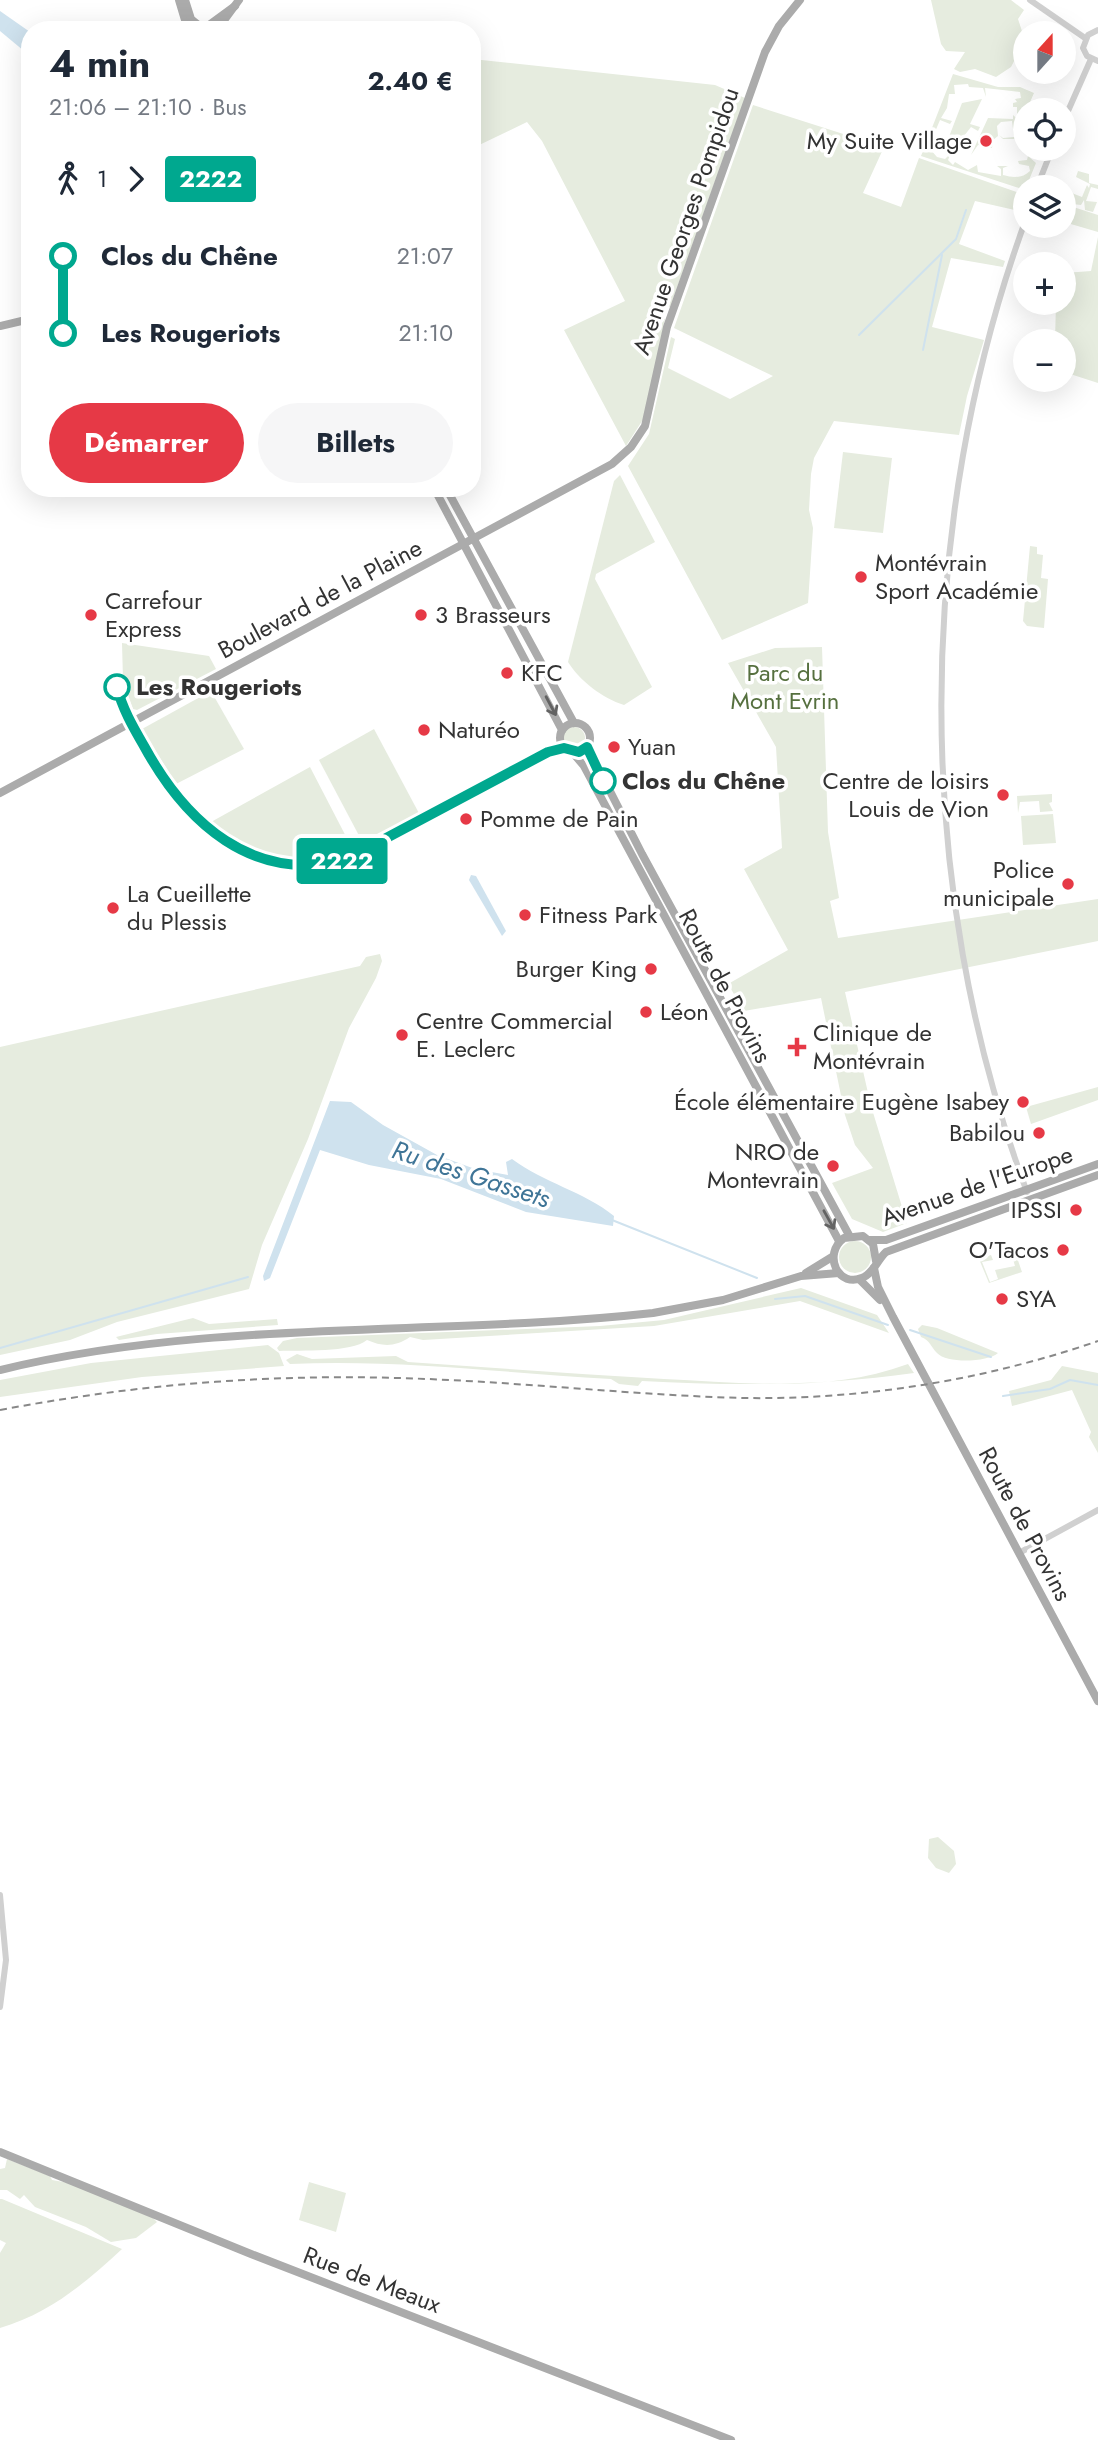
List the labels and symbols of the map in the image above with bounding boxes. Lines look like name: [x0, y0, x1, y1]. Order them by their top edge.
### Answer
north arrow: [1013, 21, 1076, 84]
street label: Avenue Georges Pompidou: [623, 83, 748, 359]
place label: My Suite Village: [807, 123, 972, 158]
marker: My Suite Village: [978, 133, 994, 149]
street label: Boulevard de la Plaine: [211, 530, 428, 667]
place label: Montévrain Sport Académie: [875, 545, 1038, 608]
marker: Montévrain Sport Académie: [853, 569, 869, 585]
place label: Carrefour Express: [105, 583, 203, 646]
place label: 3 Brasseurs: [435, 597, 551, 632]
marker: Carrefour Express: [83, 607, 99, 623]
marker: 3 Brasseurs: [413, 607, 429, 623]
place label: KFC: [521, 655, 563, 690]
park label: Parc du Mont Evrin: [731, 655, 839, 718]
marker: KFC: [499, 665, 515, 681]
place label: Les Rougeriots: [136, 669, 302, 704]
marker: Les Rougeriots: [104, 674, 130, 700]
one-way arrow: [545, 695, 558, 716]
place label: Naturéo: [438, 712, 520, 747]
marker: Naturéo: [416, 722, 432, 738]
place label: Yuan: [628, 729, 676, 764]
marker: Yuan: [606, 739, 622, 755]
place label: Clos du Chêne: [622, 763, 785, 798]
place label: Centre de loisirs Louis de Vion: [822, 763, 989, 826]
marker: Clos du Chêne: [590, 768, 616, 794]
marker: Centre de loisirs Louis de Vion: [995, 787, 1011, 803]
place label: Pomme de Pain: [480, 801, 639, 836]
marker: Pomme de Pain: [458, 811, 474, 827]
line badge: 2222: [293, 838, 391, 884]
place label: Police municipale: [943, 852, 1054, 915]
place label: La Cueillette du Plessis: [127, 876, 251, 939]
marker: Police municipale: [1060, 876, 1076, 892]
place label: Fitness Park: [539, 897, 658, 932]
marker: La Cueillette du Plessis: [105, 900, 121, 916]
street label: Route de Provins: [670, 902, 781, 1069]
marker: Fitness Park: [517, 907, 533, 923]
place label: Burger King: [516, 951, 637, 986]
marker: Burger King: [643, 961, 659, 977]
place label: Léon: [660, 994, 709, 1029]
place label: Centre Commercial E. Leclerc: [416, 1003, 613, 1066]
marker: Léon: [638, 1004, 654, 1020]
place label: Clinique de Montévrain: [813, 1015, 932, 1078]
marker: Centre Commercial E. Leclerc: [394, 1027, 410, 1043]
marker: Clinique de Montévrain: [787, 1037, 807, 1057]
place label: École élémentaire Eugène Isabey: [674, 1084, 1009, 1119]
marker: École élémentaire Eugène Isabey: [1015, 1094, 1031, 1110]
place label: Babilou: [949, 1115, 1025, 1150]
marker: Babilou: [1031, 1125, 1047, 1141]
water label: Ru des Gassets: [387, 1131, 556, 1218]
place label: NRO de Montevrain: [707, 1134, 819, 1197]
street label: Avenue de l'Europe: [876, 1136, 1077, 1235]
marker: NRO de Montevrain: [825, 1158, 841, 1174]
place label: IPSSI: [1011, 1192, 1062, 1227]
marker: IPSSI: [1068, 1202, 1084, 1218]
one-way arrow: [823, 1209, 836, 1230]
place label: O'Tacos: [969, 1232, 1049, 1267]
marker: O'Tacos: [1055, 1242, 1071, 1258]
place label: SYA: [1016, 1281, 1056, 1316]
marker: SYA: [994, 1291, 1010, 1307]
street label: Route de Provins: [970, 1440, 1081, 1607]
street label: Rue de Meaux: [298, 2237, 447, 2322]

